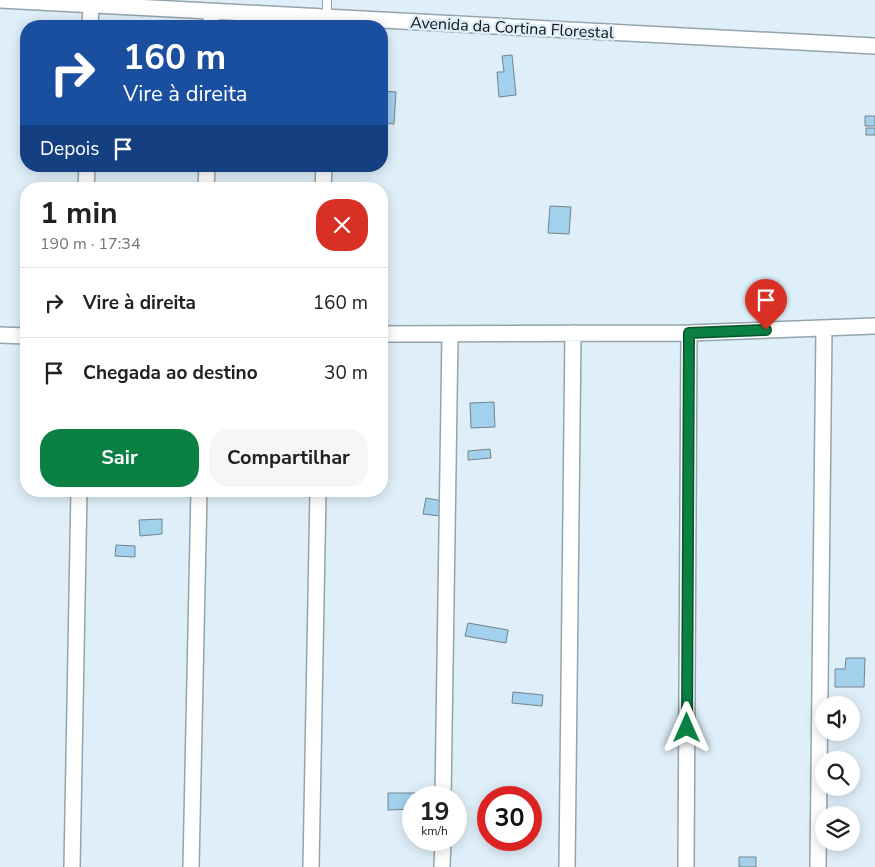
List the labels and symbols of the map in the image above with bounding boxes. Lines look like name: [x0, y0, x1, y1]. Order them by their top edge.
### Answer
street label: Avenida da Cortina Florestal: [410, 12, 614, 44]
pin: [745, 279, 787, 330]
position arrow: [660, 701, 712, 753]
speed limit sign: 30: [477, 786, 542, 851]

